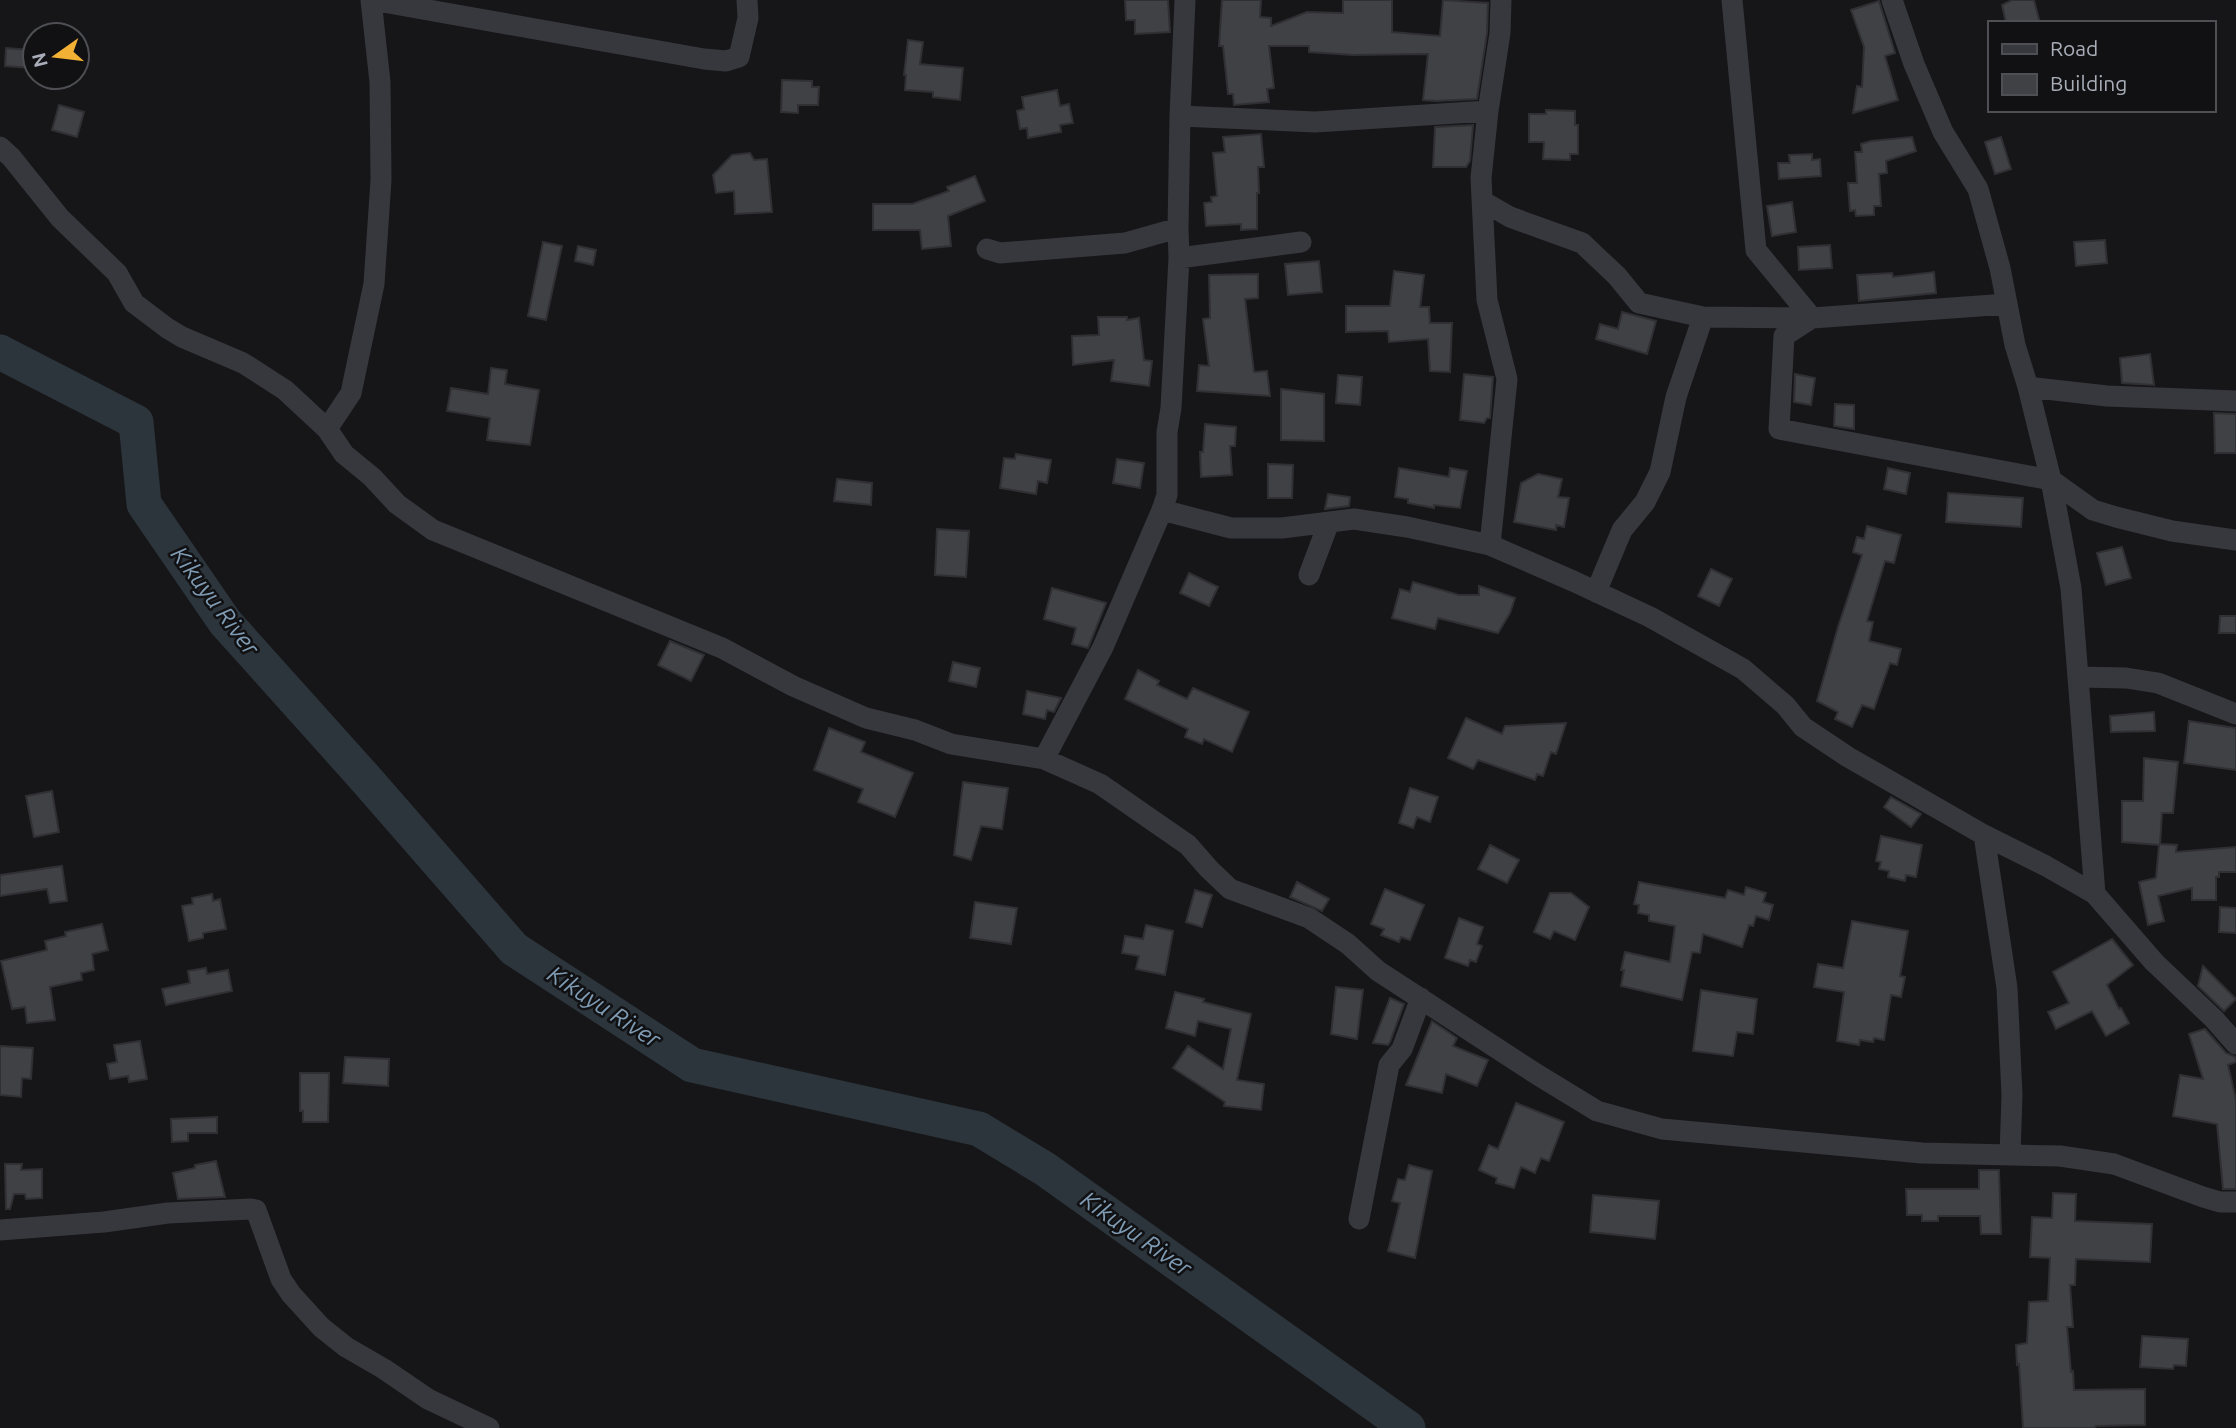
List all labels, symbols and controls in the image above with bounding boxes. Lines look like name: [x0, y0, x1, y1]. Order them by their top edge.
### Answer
north arrow: [21, 21, 91, 91]
legend: [1988, 21, 2215, 112]
text: Road: [2050, 36, 2098, 60]
text: N: [27, 51, 52, 70]
text: Building: [2050, 71, 2127, 95]
water label: Kikuyu River: [166, 541, 265, 661]
water label: Kikuyu River: [543, 960, 666, 1053]
water label: Kikuyu River: [1076, 1186, 1197, 1282]

